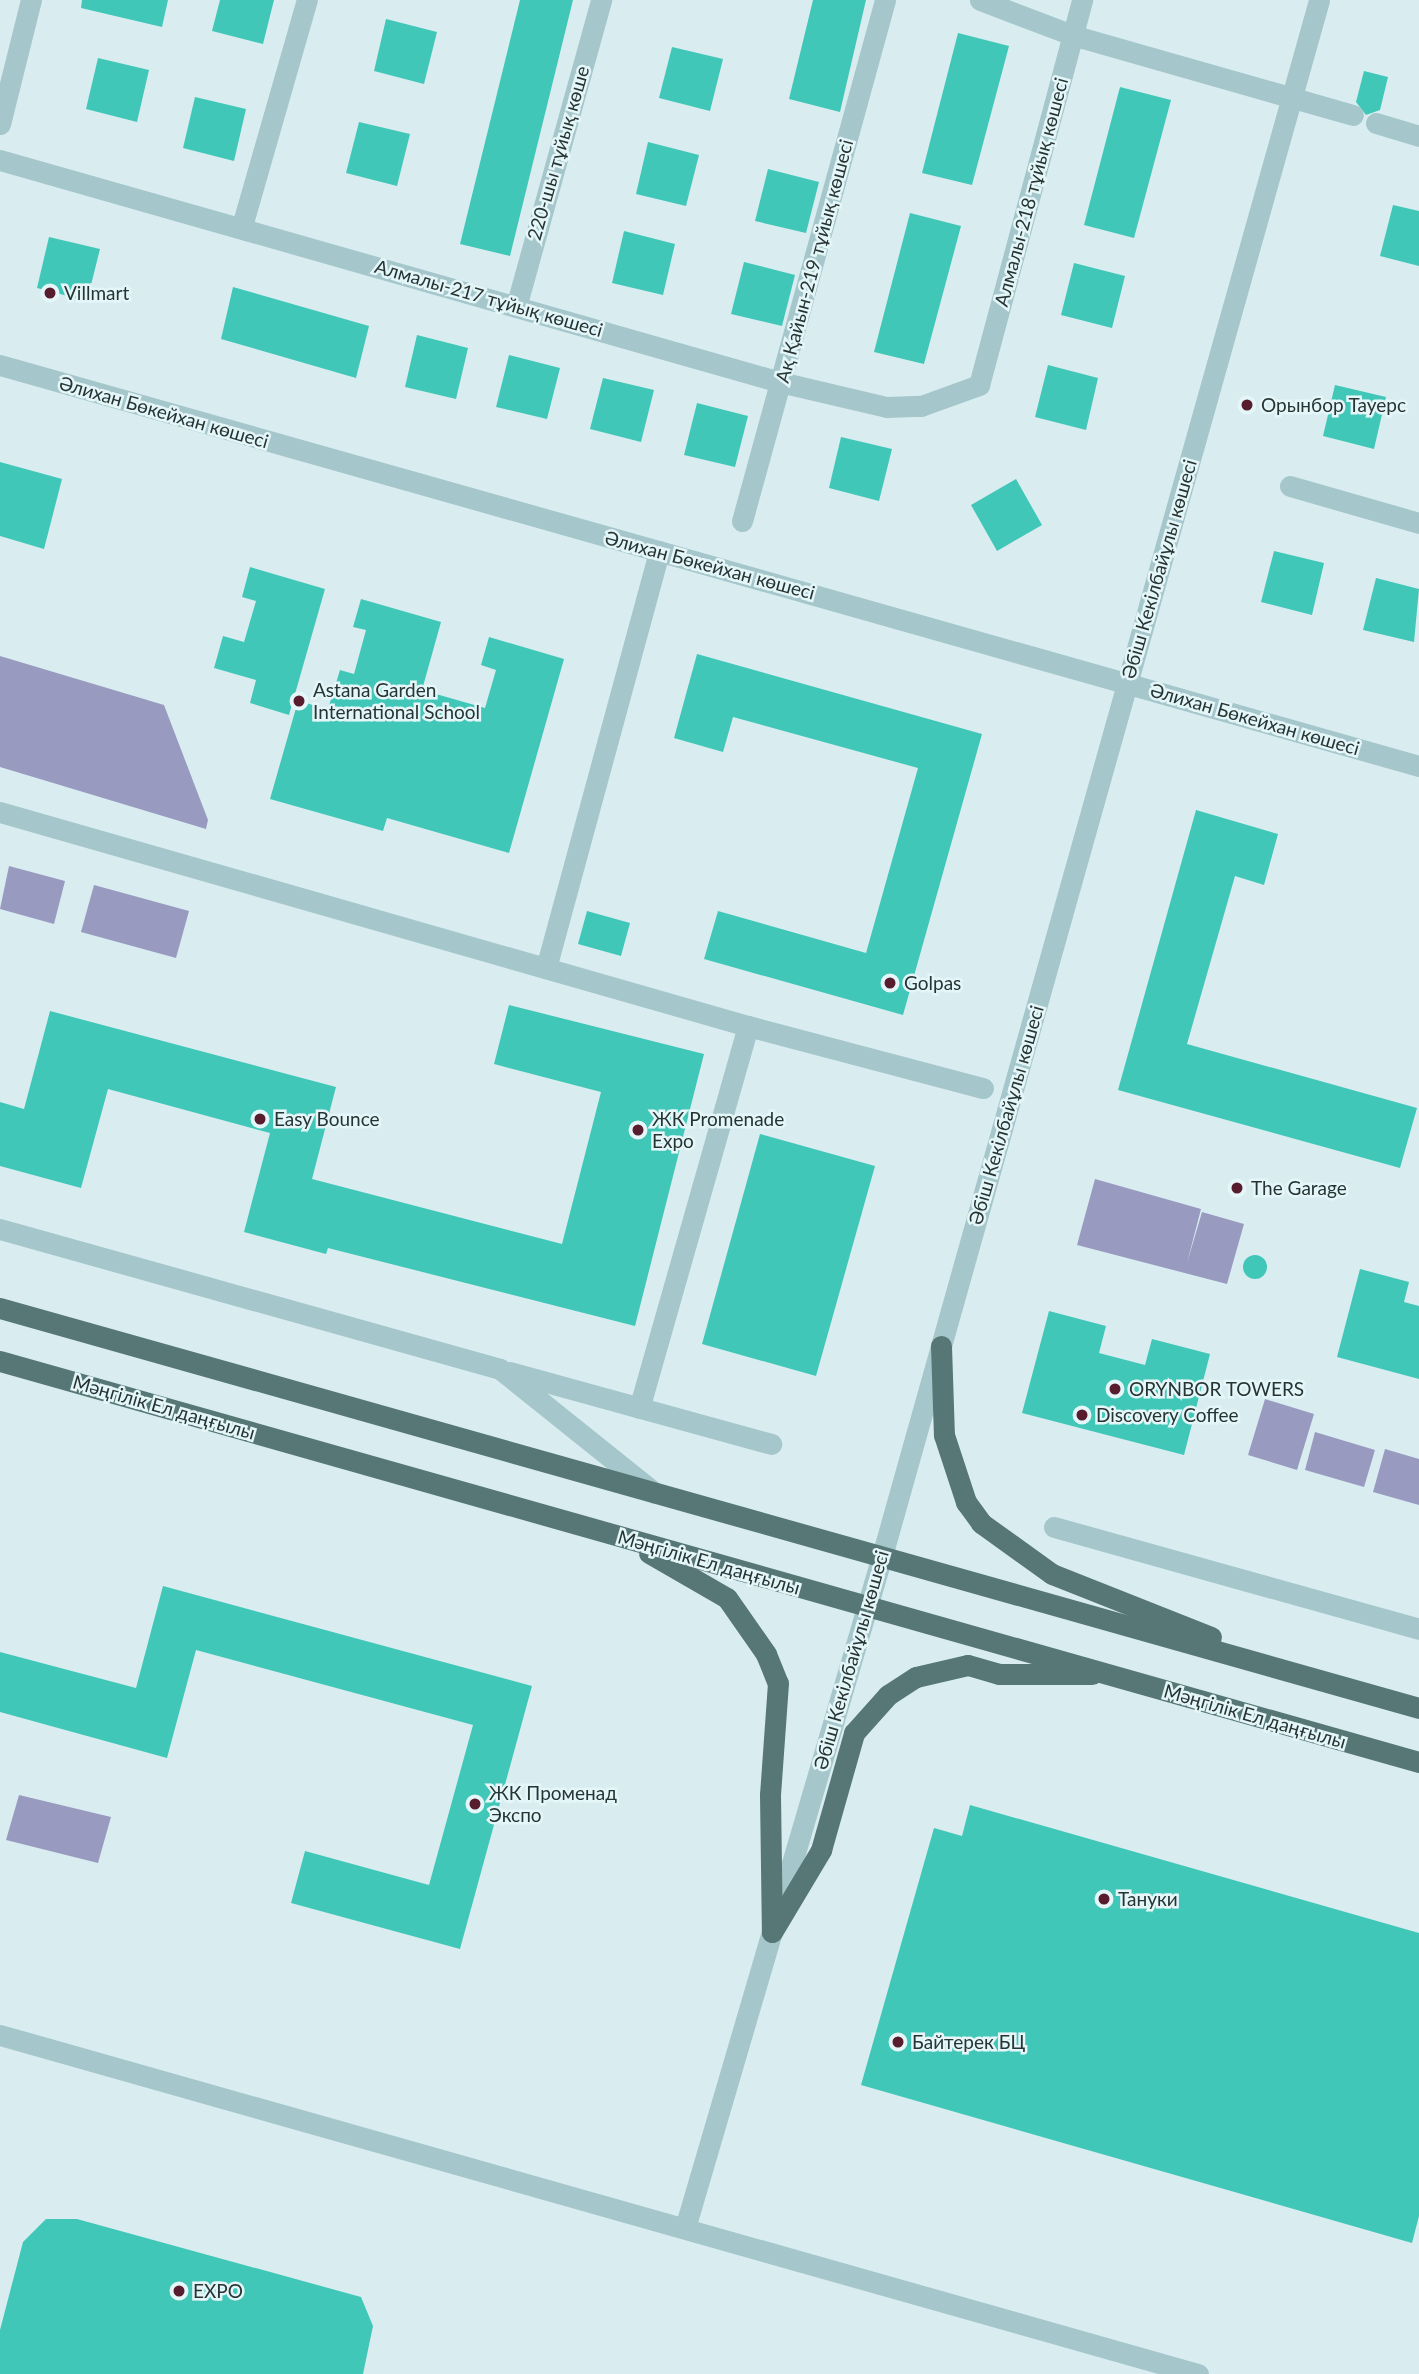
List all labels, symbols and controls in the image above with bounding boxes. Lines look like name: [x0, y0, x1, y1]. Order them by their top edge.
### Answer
street label: 220-шы тұйық көше: [522, 63, 594, 243]
street label: Алмалы-218 тұйық көшесі: [989, 75, 1073, 309]
street label: Ақ Қайын-219 тұйық көшесі: [771, 137, 857, 385]
street label: Алмалы-217 тұйық көшесі: [372, 255, 606, 341]
place label: Villmart: [64, 282, 129, 304]
marker: Villmart: [42, 285, 58, 301]
street label: Әлихан Бөкейхан көшесі: [57, 371, 271, 453]
place label: Орынбор Тауерс: [1261, 394, 1406, 416]
marker: Орынбор Тауерс: [1239, 397, 1255, 413]
street label: Әбіш Кекілбайұлы көшесі: [1117, 457, 1201, 681]
street label: Әлихан Бөкейхан көшесі: [603, 526, 817, 604]
street label: Әлихан Бөкейхан көшесі: [1148, 678, 1362, 760]
place label: Astana Garden International School: [313, 679, 480, 723]
marker: Astana Garden International School: [291, 693, 307, 709]
place label: Golpas: [904, 972, 961, 994]
marker: Golpas: [882, 975, 898, 991]
street label: Әбіш Кекілбайұлы көшесі: [964, 1003, 1048, 1227]
place label: Easy Bounce: [274, 1108, 380, 1130]
place label: ЖК Promenade Expo: [652, 1108, 784, 1152]
marker: Easy Bounce: [252, 1111, 268, 1127]
marker: ЖК Promenade Expo: [630, 1122, 646, 1138]
place label: The Garage: [1251, 1177, 1347, 1199]
marker: The Garage: [1229, 1180, 1245, 1196]
street label: Мәңгілік Ел даңғылы: [70, 1370, 258, 1444]
place label: ORYNBOR TOWERS: [1129, 1378, 1305, 1400]
marker: ORYNBOR TOWERS: [1107, 1381, 1123, 1397]
place label: Discovery Coffee: [1096, 1404, 1239, 1426]
marker: Discovery Coffee: [1074, 1407, 1090, 1423]
street label: Мәңгілік Ел даңғылы: [615, 1525, 803, 1599]
street label: Әбіш Кекілбайұлы көшесі: [809, 1548, 893, 1772]
street label: Мәңгілік Ел даңғылы: [1161, 1679, 1349, 1753]
place label: ЖК Променад Экспо: [489, 1782, 617, 1826]
marker: ЖК Променад Экспо: [467, 1796, 483, 1812]
place label: Тануки: [1118, 1888, 1178, 1910]
marker: Тануки: [1096, 1891, 1112, 1907]
place label: Байтерек БЦ: [912, 2031, 1025, 2053]
marker: Байтерек БЦ: [890, 2034, 906, 2050]
place label: EXPO: [193, 2280, 243, 2302]
marker: EXPO: [171, 2283, 187, 2299]

